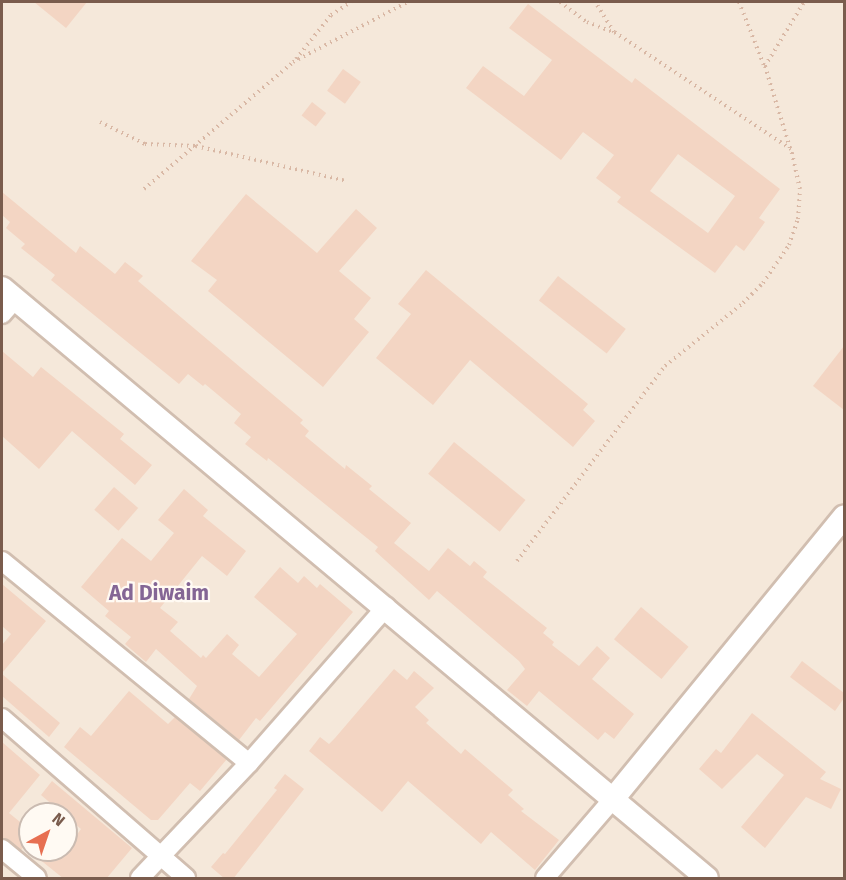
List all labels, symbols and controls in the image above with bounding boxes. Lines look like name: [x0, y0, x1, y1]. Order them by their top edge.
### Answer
district label: Ad Diwaim: [109, 580, 209, 606]
north arrow: [18, 802, 78, 862]
text: N: [48, 809, 69, 830]

